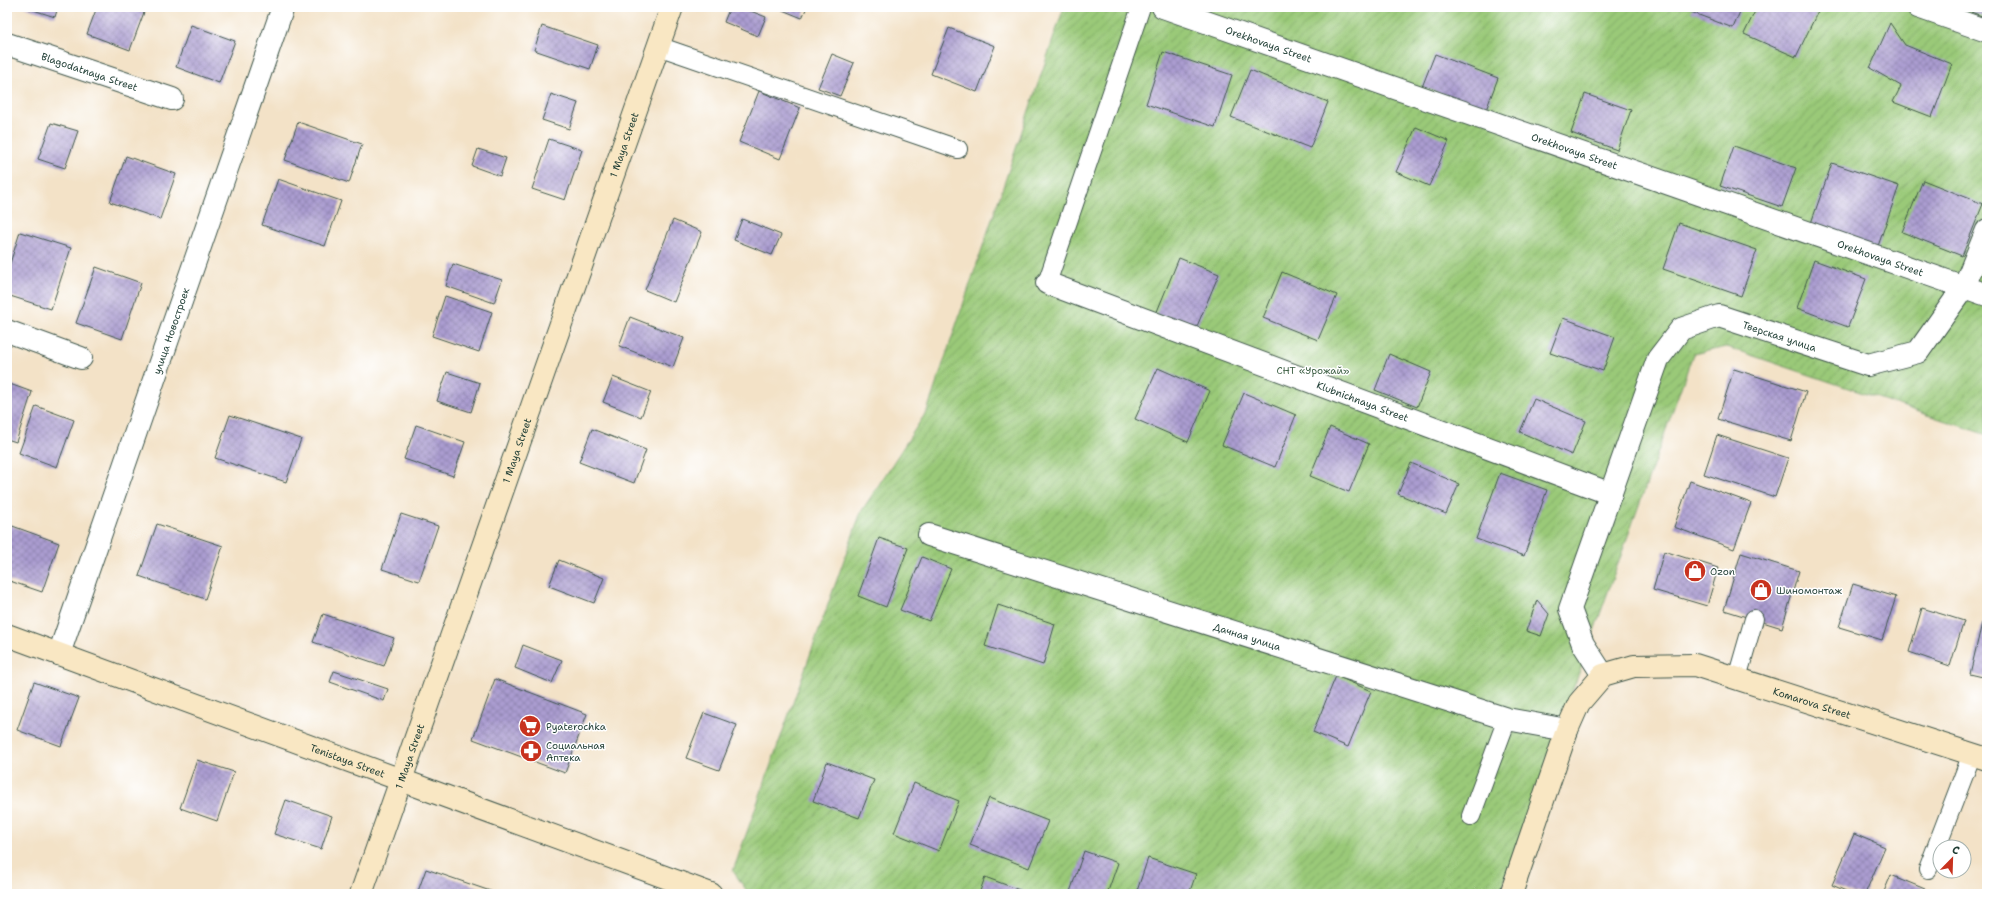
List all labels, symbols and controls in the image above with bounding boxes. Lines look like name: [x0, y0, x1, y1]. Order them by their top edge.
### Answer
street label: Orekhovaya Street: [1224, 23, 1313, 65]
street label: Blagodatnaya Street: [39, 50, 139, 94]
street label: 1 Maya Street: [607, 111, 642, 179]
street label: Orekhovaya Street: [1530, 130, 1619, 172]
street label: Orekhovaya Street: [1835, 237, 1925, 279]
street label: улица Новостроек: [150, 285, 193, 376]
street label: Тверская улица: [1741, 318, 1819, 355]
park label: СНТ «Урожай»: [1277, 364, 1349, 377]
street label: Klubnichnaya Street: [1315, 378, 1410, 425]
street label: 1 Maya Street: [500, 416, 534, 485]
shop icon: Ozon: [1682, 558, 1708, 584]
place label: Ozon: [1710, 565, 1735, 578]
shop icon: Шиномонтаж: [1748, 577, 1774, 603]
place label: Шиномонтаж: [1776, 584, 1843, 597]
street label: Дачная улица: [1212, 620, 1283, 654]
street label: Komarova Street: [1771, 685, 1853, 722]
supermarket icon: Pyaterochka: [517, 713, 543, 739]
place label: Pyaterochka: [546, 720, 607, 733]
street label: 1 Maya Street: [392, 722, 427, 791]
pharmacy icon: Социальная Аптека: [518, 738, 544, 764]
place label: Социальная Аптека: [546, 739, 605, 764]
street label: Tenistaya Street: [308, 741, 387, 781]
north arrow: [1932, 839, 1972, 879]
text: С: [1950, 842, 1962, 859]

